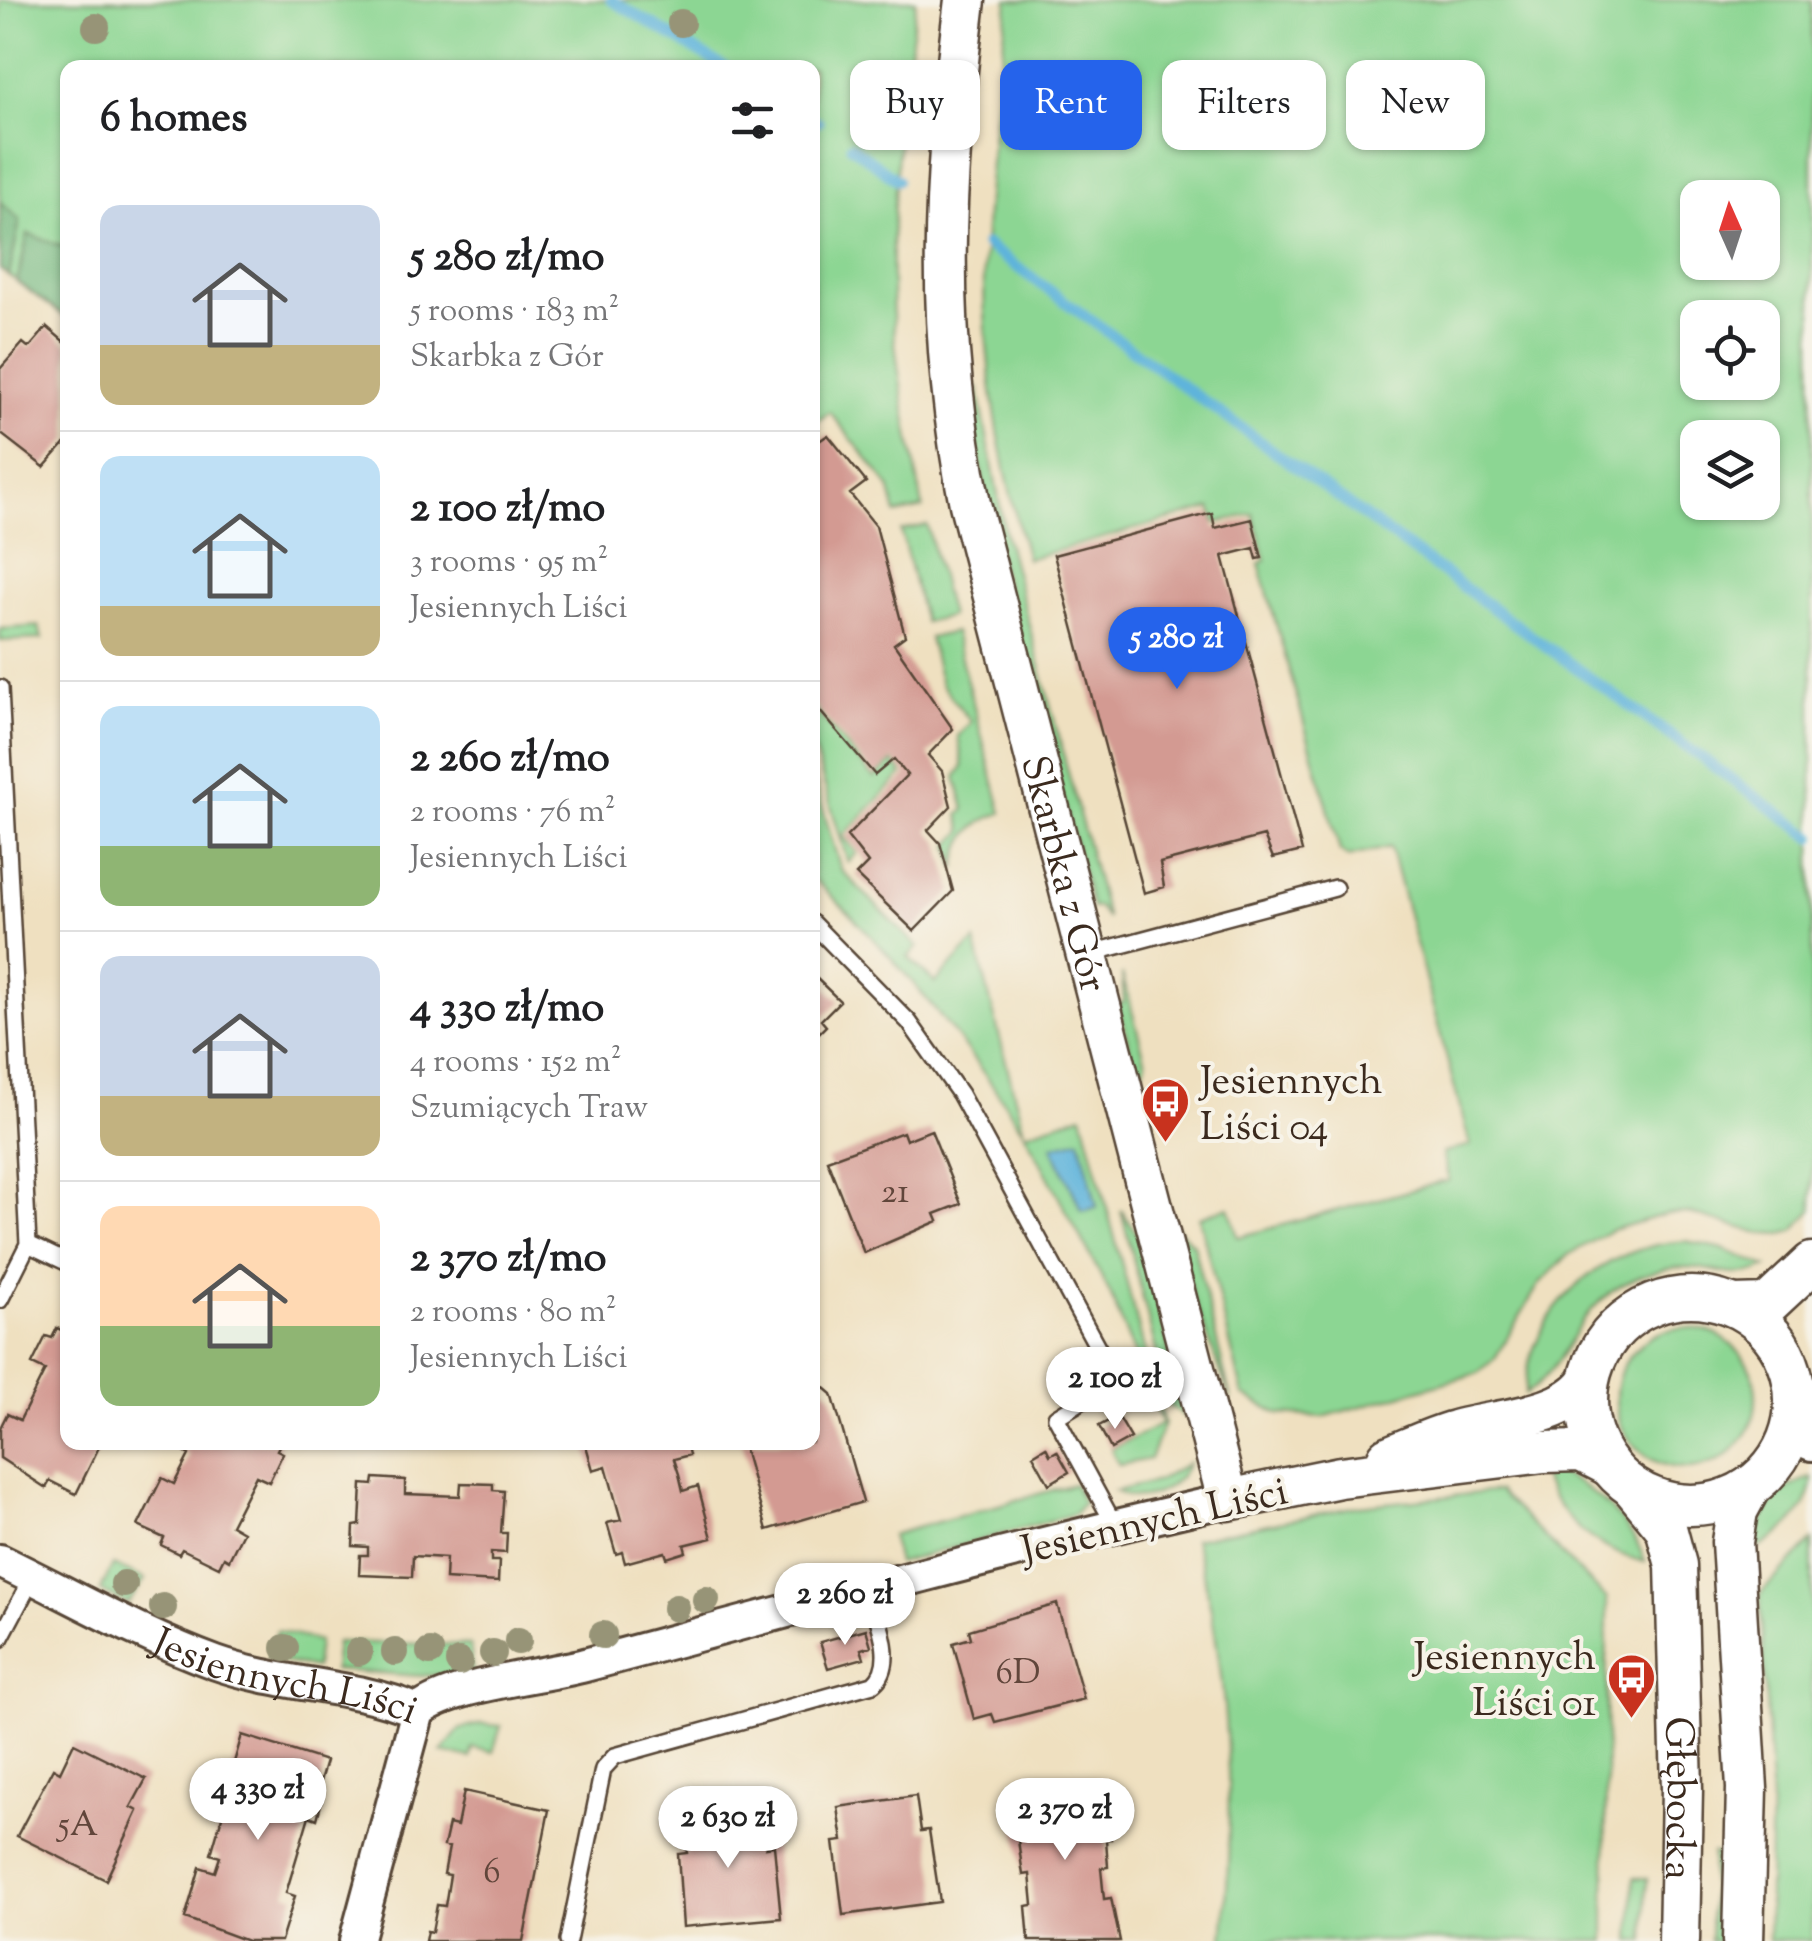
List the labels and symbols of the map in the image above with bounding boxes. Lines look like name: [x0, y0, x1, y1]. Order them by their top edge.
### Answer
north arrow: [1680, 180, 1780, 280]
pin: 5 280 zł: [1074, 607, 1280, 692]
street label: Skarbka z Gór: [1003, 750, 1119, 999]
place label: Jesiennych Liści 04: [1198, 1055, 1382, 1158]
bus stop icon: Jesiennych Liści 04: [1139, 1076, 1191, 1144]
house number: 21: [881, 1168, 909, 1219]
pin: 2 100 zł: [1012, 1347, 1218, 1432]
street label: Jesiennych Liści: [1014, 1465, 1294, 1582]
pin: 2 260 zł: [742, 1563, 948, 1648]
street label: Jesiennych Liści: [141, 1616, 426, 1741]
place label: Jesiennych Liści 01: [1412, 1631, 1596, 1734]
house number: 6D: [995, 1649, 1041, 1700]
bus stop icon: Jesiennych Liści 01: [1605, 1652, 1657, 1720]
street label: Głębocka: [1647, 1716, 1706, 1880]
pin: 4 330 zł: [155, 1758, 361, 1843]
pin: 2 370 zł: [962, 1778, 1168, 1863]
pin: 2 630 zł: [625, 1786, 831, 1871]
house number: 5A: [56, 1801, 98, 1852]
house number: 6: [483, 1848, 501, 1899]

